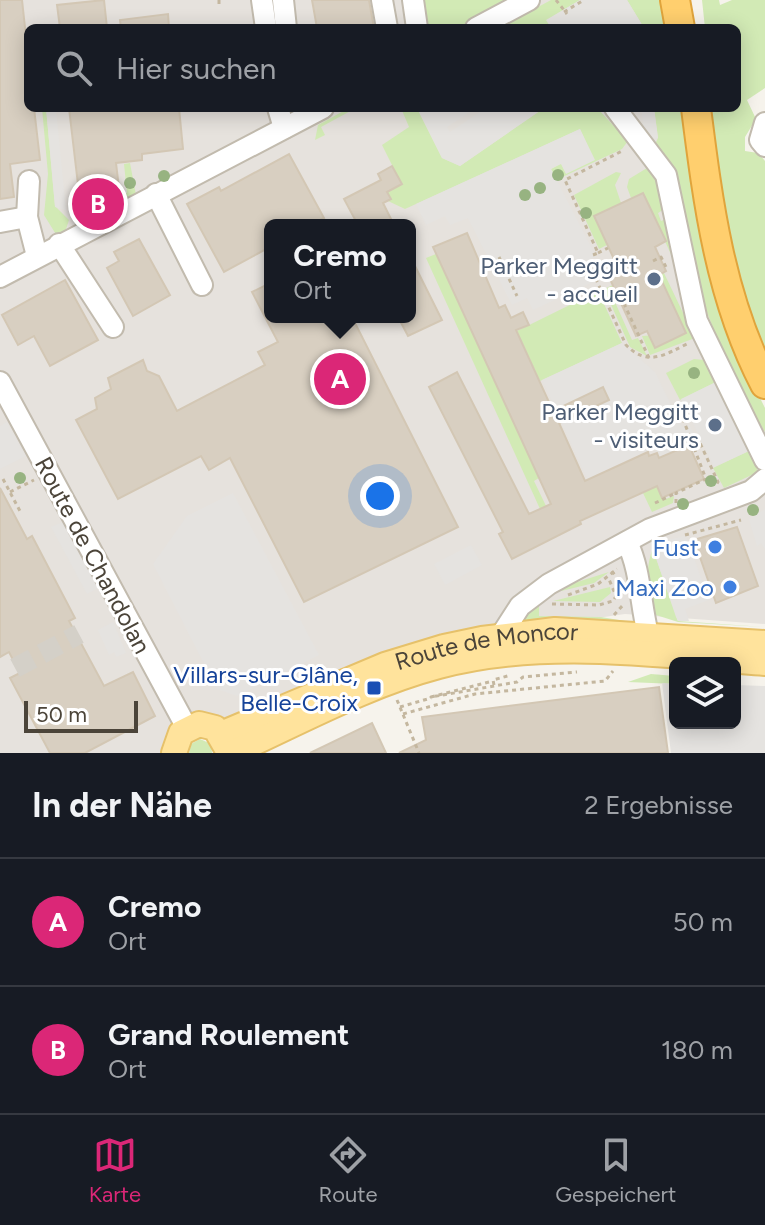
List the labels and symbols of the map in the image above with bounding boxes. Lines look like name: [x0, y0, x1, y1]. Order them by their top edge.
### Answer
pin: B: [72, 174, 124, 234]
place label: Parker Meggitt - accueil: [480, 251, 638, 308]
marker: Parker Meggitt - accueil: [645, 270, 663, 288]
pin: A: [314, 349, 366, 409]
place label: Parker Meggitt - visiteurs: [541, 397, 699, 454]
marker: Parker Meggitt - visiteurs: [706, 416, 724, 434]
street label: Route de Chandolan: [29, 452, 157, 658]
your location: [360, 476, 400, 516]
place label: Fust: [653, 533, 699, 562]
marker: Fust: [706, 538, 724, 556]
place label: Maxi Zoo: [615, 573, 714, 602]
marker: Maxi Zoo: [721, 578, 739, 596]
street label: Route de Moncor: [391, 615, 579, 676]
place label: Villars-sur-Glâne, Belle-Croix: [173, 660, 359, 717]
marker: Villars-sur-Glâne, Belle-Croix: [365, 679, 383, 697]
scale bar: [24, 697, 138, 733]

